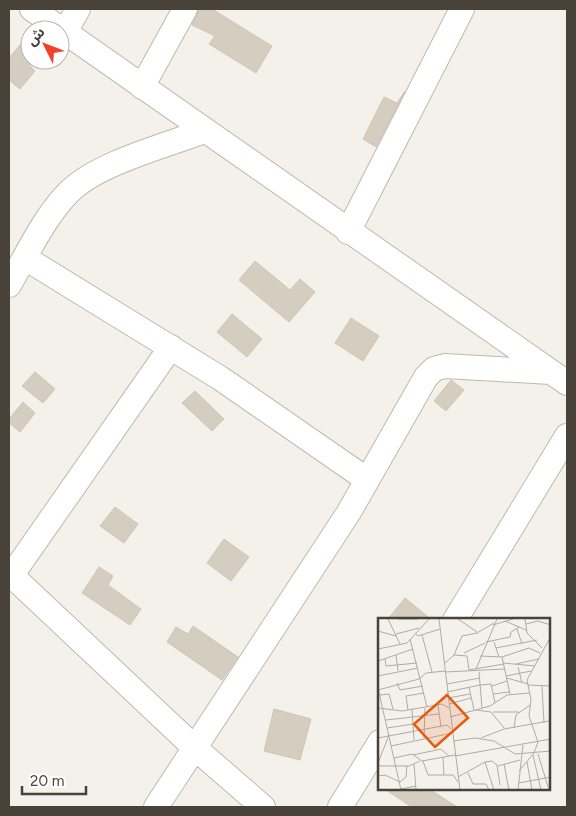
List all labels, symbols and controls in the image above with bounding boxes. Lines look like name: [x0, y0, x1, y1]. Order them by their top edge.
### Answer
north arrow: [20, 20, 70, 70]
text: ش: [23, 24, 48, 49]
inset map: [378, 618, 551, 791]
scale bar: [22, 764, 86, 796]
text: 20 m: [30, 772, 64, 790]

